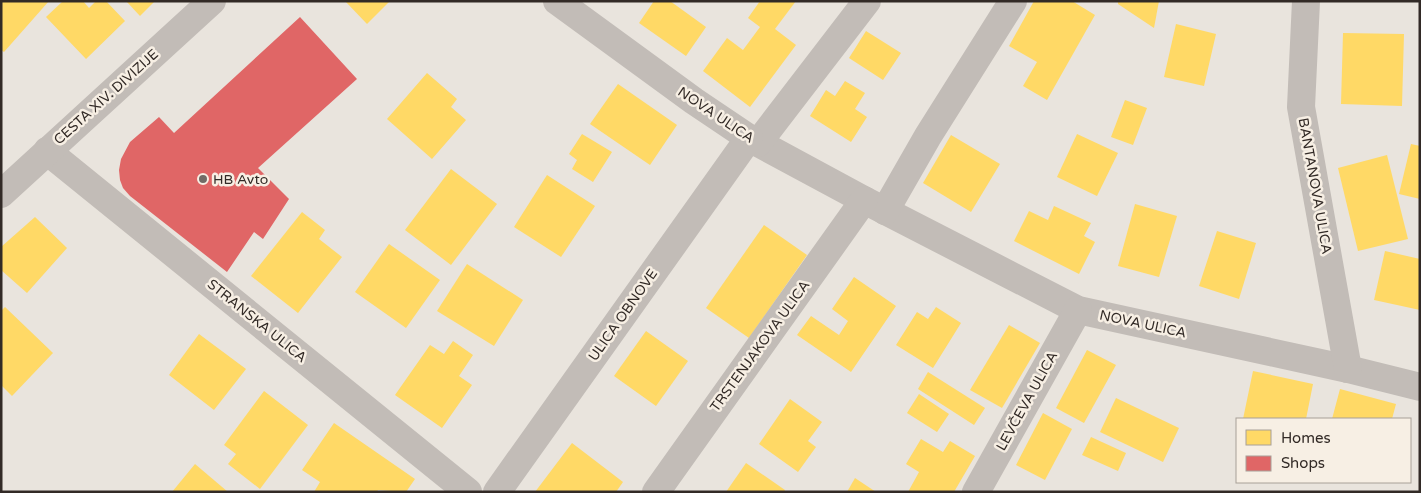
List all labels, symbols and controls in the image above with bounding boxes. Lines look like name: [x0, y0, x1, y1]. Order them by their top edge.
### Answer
street label: CESTA XIV. DIVIZIJE: [50, 46, 162, 148]
street label: NOVA ULICA: [675, 83, 757, 147]
street label: BANTANOVA ULICA: [1295, 117, 1335, 255]
place label: HB Avto: [213, 171, 268, 188]
marker: HB Avto: [197, 173, 209, 185]
street label: ULICA OBNOVE: [585, 266, 661, 364]
street label: STRANSKA ULICA: [204, 276, 310, 366]
street label: TRSTENJAKOVA ULICA: [707, 277, 813, 415]
street label: NOVA ULICA: [1098, 306, 1188, 342]
street label: LEVČEVA ULICA: [993, 348, 1061, 454]
legend: [1236, 418, 1411, 483]
text: Homes: [1281, 429, 1331, 447]
text: Shops: [1281, 454, 1325, 472]

